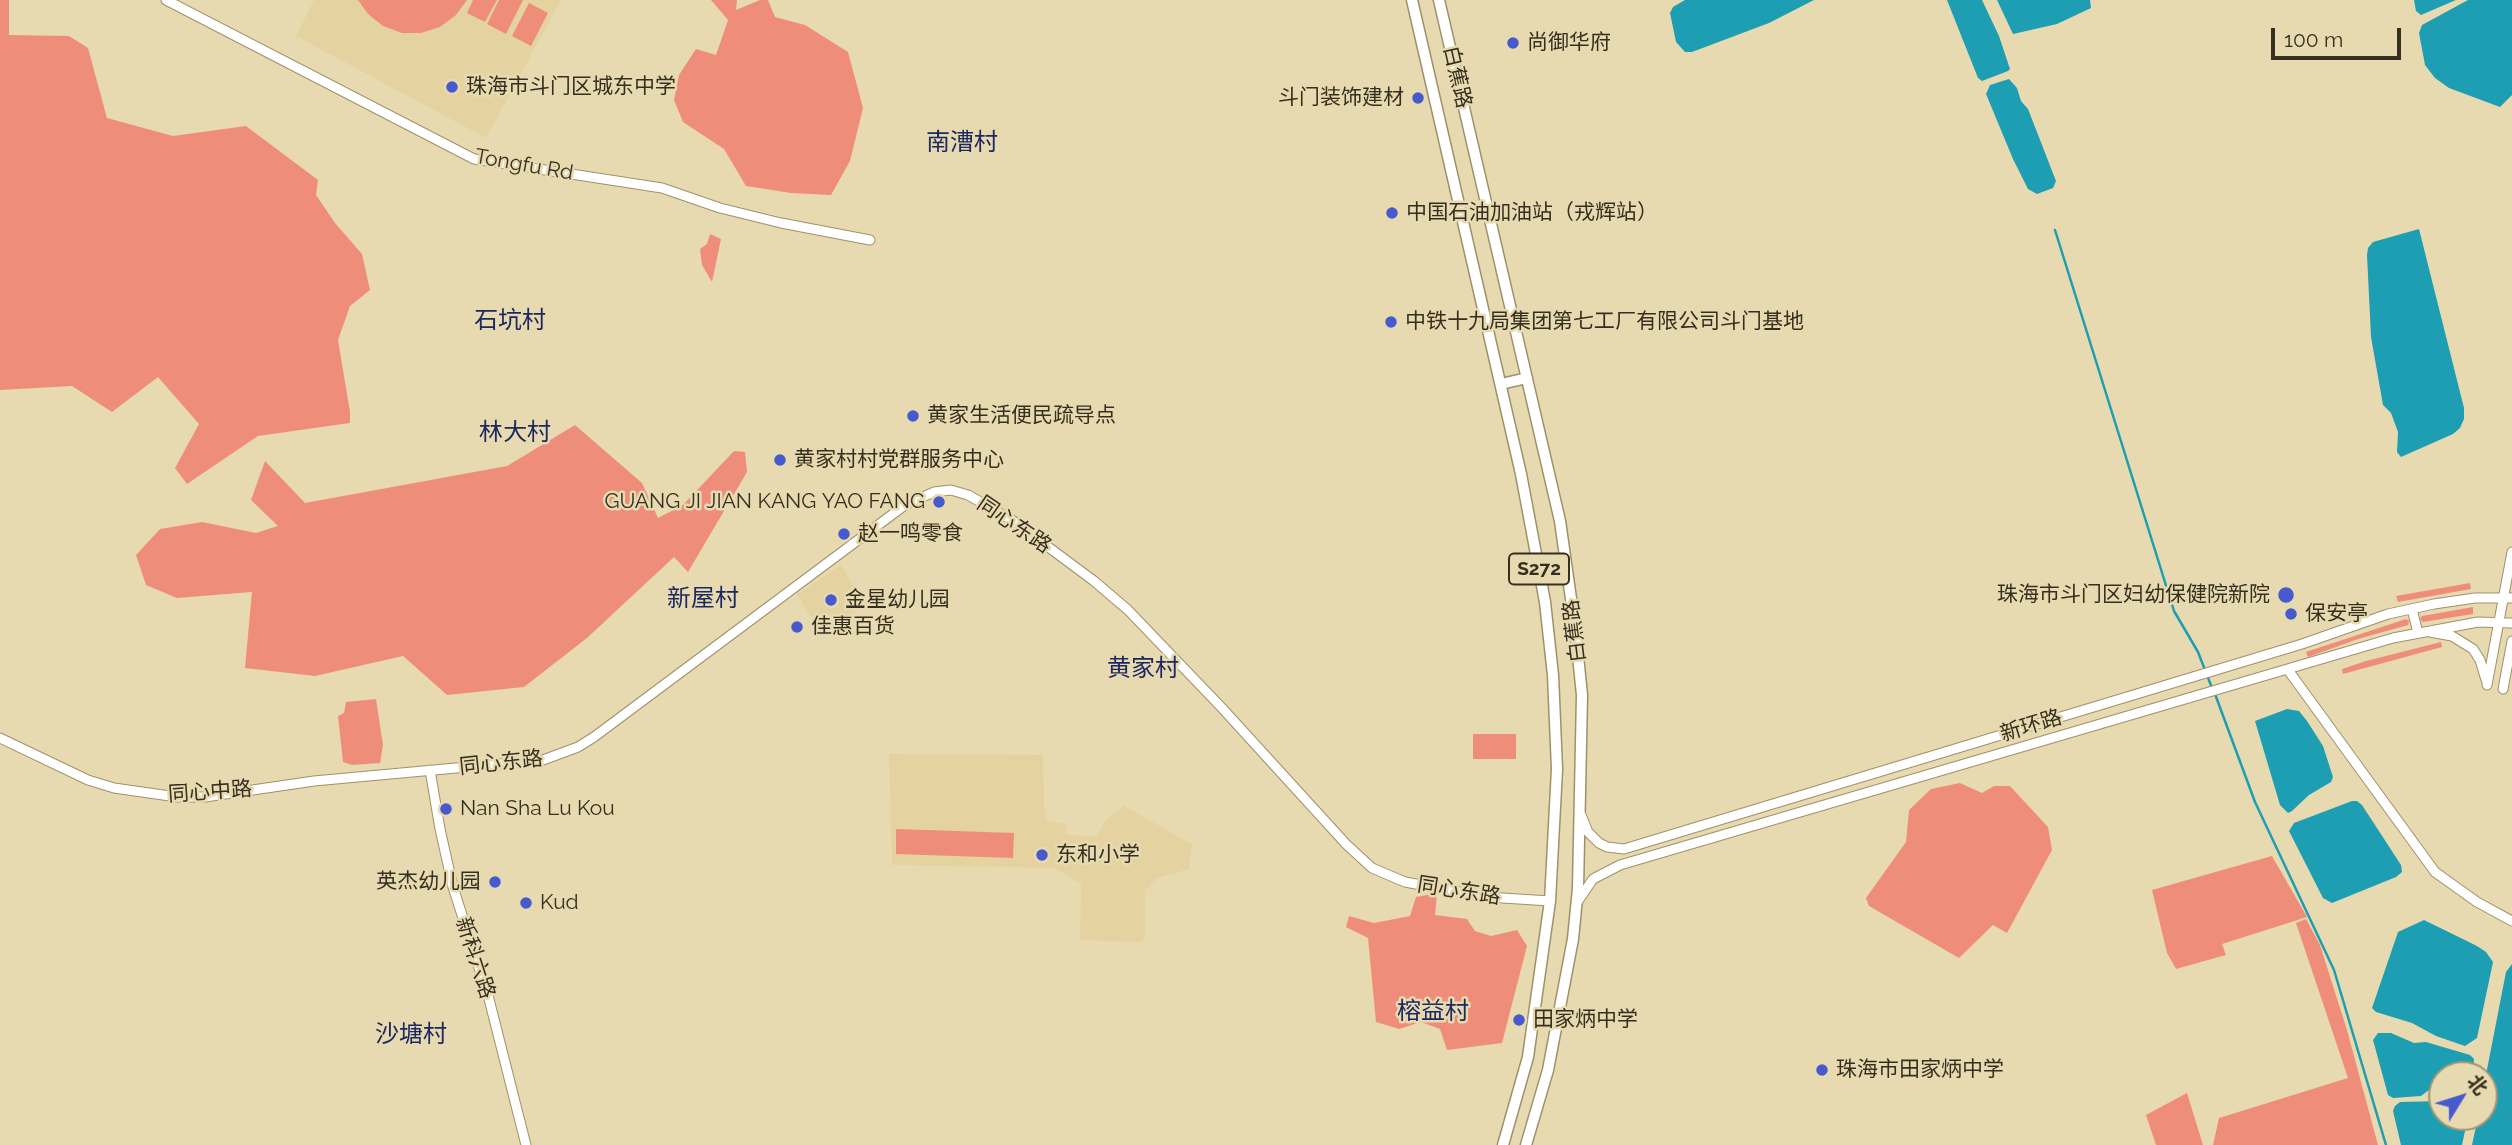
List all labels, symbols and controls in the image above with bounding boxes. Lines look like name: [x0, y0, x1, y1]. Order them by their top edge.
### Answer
scale bar: [2274, 14, 2404, 58]
text: 100 m: [2284, 27, 2343, 52]
place label: 尚御华府: [1527, 30, 1611, 56]
marker: 尚御华府: [1505, 35, 1521, 51]
street label: 白蕉路: [1438, 43, 1476, 111]
place label: 珠海市斗门区城东中学: [466, 74, 676, 100]
marker: 珠海市斗门区城东中学: [444, 79, 460, 95]
place label: 斗门装饰建材: [1278, 85, 1404, 111]
marker: 斗门装饰建材: [1410, 90, 1426, 106]
district label: 南漕村: [926, 129, 998, 157]
street label: Tongfu Rd: [473, 144, 575, 186]
place label: 中国石油加油站（戎辉站）: [1406, 200, 1658, 226]
marker: 中国石油加油站（戎辉站）: [1384, 205, 1400, 221]
district label: 石坑村: [474, 307, 546, 335]
place label: 中铁十九局集团第七工厂有限公司斗门基地: [1405, 309, 1804, 335]
marker: 中铁十九局集团第七工厂有限公司斗门基地: [1383, 314, 1399, 330]
place label: 黄家生活便民疏导点: [927, 403, 1116, 429]
marker: 黄家生活便民疏导点: [905, 408, 921, 424]
district label: 林大村: [479, 419, 551, 447]
place label: 黄家村村党群服务中心: [794, 447, 1004, 473]
marker: 黄家村村党群服务中心: [772, 452, 788, 468]
place label: GUANG JI JIAN KANG YAO FANG: [605, 489, 925, 515]
street label: 同心东路: [972, 491, 1056, 559]
marker: GUANG JI JIAN KANG YAO FANG: [931, 494, 947, 510]
place label: 赵一鸣零食: [858, 521, 963, 547]
marker: 赵一鸣零食: [836, 526, 852, 542]
road number: S272: [1509, 554, 1569, 584]
place label: 珠海市斗门区妇幼保健院新院: [1997, 582, 2270, 608]
district label: 新屋村: [667, 585, 739, 613]
marker: 珠海市斗门区妇幼保健院新院: [2276, 585, 2296, 605]
place label: 金星幼儿园: [845, 587, 950, 613]
marker: 金星幼儿园: [823, 592, 839, 608]
street label: 白蕉路: [1559, 598, 1591, 664]
place label: 保安亭: [2305, 601, 2368, 627]
marker: 保安亭: [2283, 606, 2299, 622]
place label: 佳惠百货: [811, 614, 895, 640]
marker: 佳惠百货: [789, 619, 805, 635]
district label: 黄家村: [1107, 655, 1179, 683]
street label: 新环路: [1997, 705, 2065, 747]
street label: 同心东路: [458, 746, 544, 780]
street label: 同心中路: [167, 777, 253, 807]
place label: Nan Sha Lu Kou: [460, 796, 615, 822]
marker: Nan Sha Lu Kou: [438, 801, 454, 817]
place label: 东和小学: [1056, 842, 1140, 868]
marker: 东和小学: [1034, 847, 1050, 863]
place label: 英杰幼儿园: [376, 869, 481, 895]
street label: 同心东路: [1416, 872, 1502, 910]
marker: 英杰幼儿园: [487, 874, 503, 890]
place label: Kud: [540, 890, 579, 916]
marker: Kud: [518, 895, 534, 911]
street label: 新科六路: [450, 914, 500, 1002]
district label: 榕益村: [1397, 998, 1469, 1026]
place label: 田家炳中学: [1533, 1007, 1638, 1033]
marker: 田家炳中学: [1511, 1012, 1527, 1028]
district label: 沙塘村: [375, 1021, 447, 1049]
place label: 珠海市田家炳中学: [1836, 1057, 2004, 1083]
north arrow: [2428, 1061, 2498, 1131]
marker: 珠海市田家炳中学: [1814, 1062, 1830, 1078]
text: 北: [2463, 1070, 2492, 1099]

